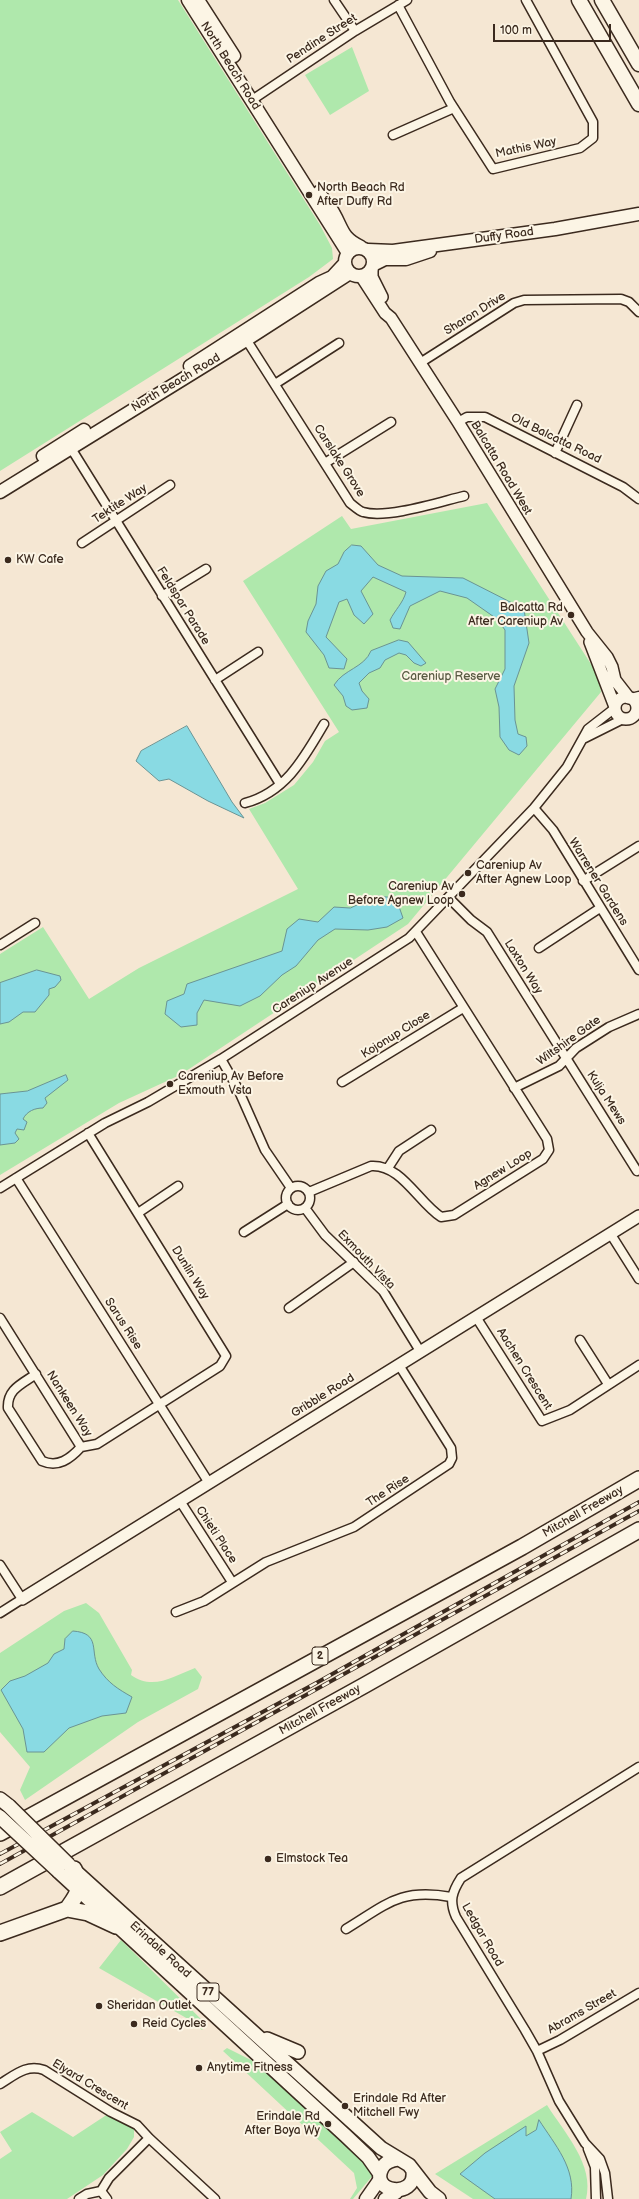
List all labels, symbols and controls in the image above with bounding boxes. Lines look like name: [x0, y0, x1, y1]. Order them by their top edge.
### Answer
street label: Pendine Street: [284, 11, 360, 67]
scale bar: [495, 16, 613, 42]
street label: North Beach Road: [197, 19, 263, 113]
text: 100 m: [500, 23, 532, 38]
street label: Mathis Way: [494, 135, 558, 161]
place label: North Beach Rd After Duffy Rd: [317, 181, 405, 209]
marker: North Beach Rd After Duffy Rd: [304, 190, 314, 200]
street label: Duffy Road: [473, 225, 535, 247]
street label: Sharon Drive: [442, 289, 508, 339]
street label: North Beach Road: [129, 351, 223, 415]
street label: Old Balcatta Road: [508, 411, 604, 467]
street label: Balcatta Road West: [467, 418, 535, 518]
street label: Carslake Grove: [310, 422, 368, 500]
street label: Tektite Way: [90, 481, 150, 527]
place label: KW Cafe: [16, 553, 64, 567]
marker: KW Cafe: [3, 555, 13, 565]
street label: Feldspar Parade: [153, 564, 213, 648]
place label: Balcatta Rd After Careniup Av: [468, 601, 563, 629]
marker: Balcatta Rd After Careniup Av: [566, 610, 576, 620]
park label: Careniup Reserve: [402, 670, 500, 684]
street label: Warrener Gardens: [565, 836, 631, 928]
place label: Careniup Av After Agnew Loop: [476, 859, 571, 887]
marker: Careniup Av After Agnew Loop: [463, 868, 473, 878]
place label: Careniup Av Before Agnew Loop: [348, 880, 454, 908]
marker: Careniup Av Before Agnew Loop: [457, 889, 467, 899]
street label: Laxton Way: [501, 937, 545, 997]
street label: Careniup Avenue: [270, 955, 356, 1017]
street label: Kojonup Close: [359, 1008, 433, 1062]
street label: Wiltshire Gate: [534, 1013, 604, 1069]
street label: Kulja Mews: [583, 1068, 629, 1128]
place label: Careniup Av Before Exmouth Vsta: [178, 1070, 284, 1098]
marker: Careniup Av Before Exmouth Vsta: [165, 1079, 175, 1089]
street label: Agnew Loop: [471, 1146, 535, 1194]
street label: Exmouth Vista: [334, 1227, 398, 1293]
street label: Dunlin Way: [168, 1244, 212, 1302]
street label: Sarus Rise: [101, 1295, 145, 1353]
street label: Aachen Crescent: [493, 1325, 555, 1413]
street label: Nankeen Way: [43, 1368, 95, 1440]
street label: Gribble Road: [289, 1371, 357, 1421]
street label: The Rise: [364, 1472, 412, 1510]
street label: Mitchell Freeway: [540, 1483, 626, 1541]
street label: Chieti Place: [192, 1504, 240, 1566]
road number: 2: [312, 1647, 328, 1665]
street label: Mitchell Freeway: [277, 1682, 363, 1738]
place label: Elmstock Tea: [276, 1852, 348, 1866]
marker: Elmstock Tea: [263, 1854, 273, 1864]
street label: Ledgar Road: [458, 1901, 506, 1969]
street label: Erindale Road: [126, 1919, 194, 1981]
road number: 77: [197, 1983, 219, 2001]
street label: Abrams Street: [545, 1987, 619, 2037]
place label: Sheridan Outlet: [107, 1999, 192, 2013]
marker: Sheridan Outlet: [94, 2001, 104, 2011]
place label: Reid Cycles: [142, 2017, 206, 2031]
marker: Reid Cycles: [129, 2019, 139, 2029]
street label: Elyard Crescent: [49, 2057, 131, 2113]
place label: Anytime Fitness: [207, 2061, 293, 2075]
marker: Anytime Fitness: [194, 2063, 204, 2073]
place label: Erindale Rd After Mitchell Fwy: [353, 2092, 446, 2120]
marker: Erindale Rd After Mitchell Fwy: [340, 2101, 350, 2111]
place label: Erindale Rd After Boya Wy: [245, 2110, 320, 2138]
marker: Erindale Rd After Boya Wy: [323, 2119, 333, 2129]

